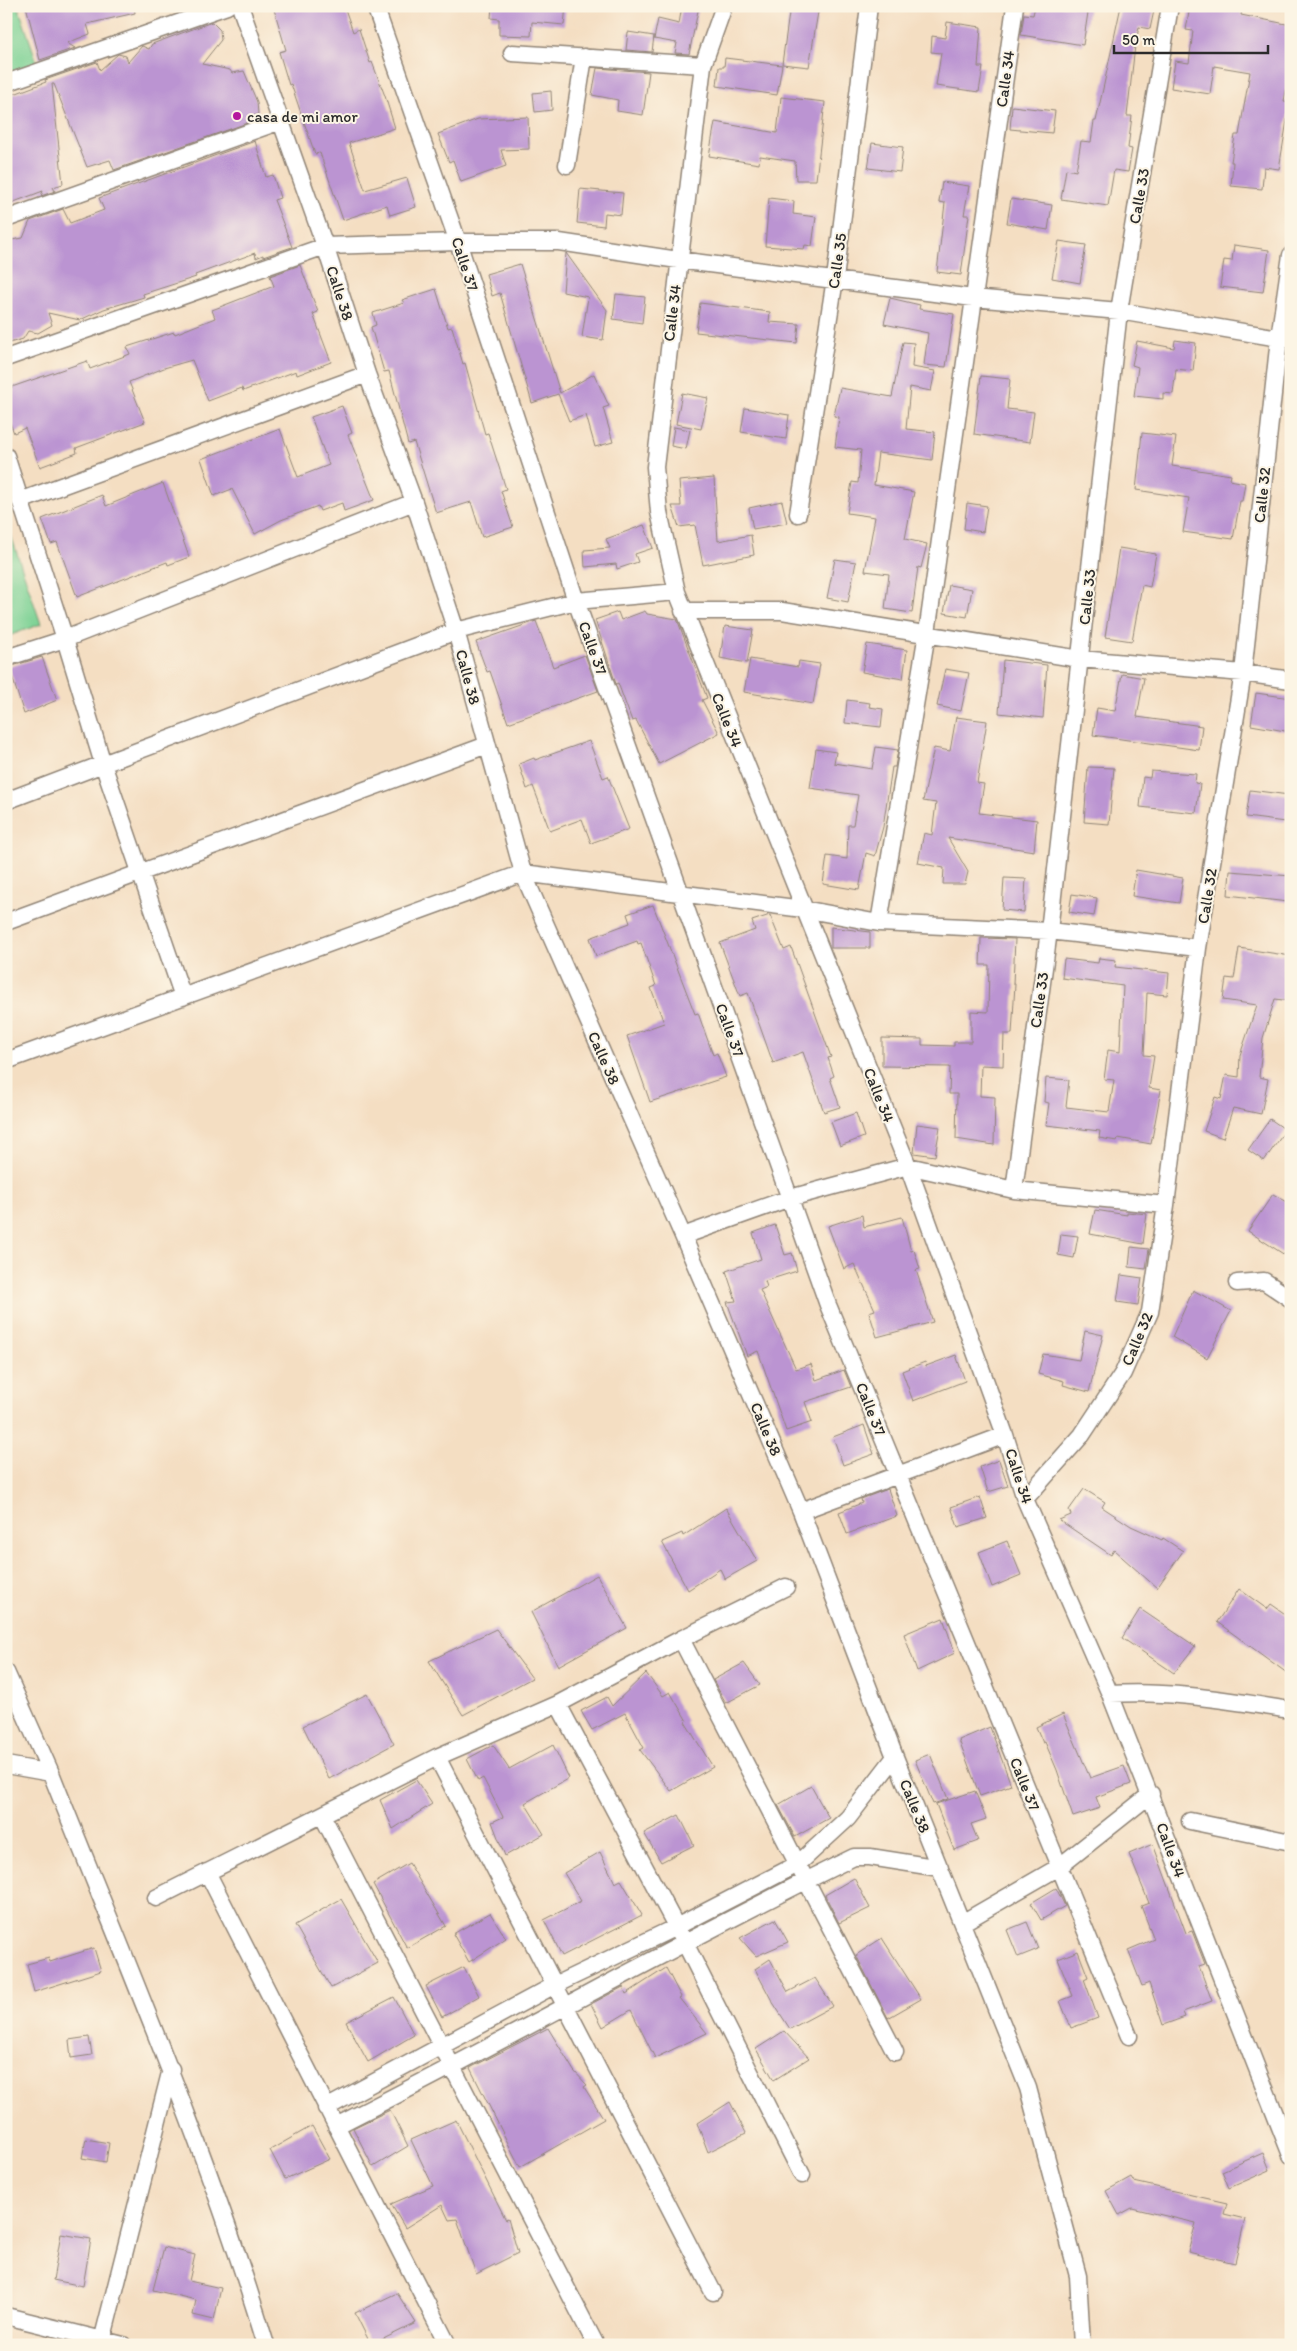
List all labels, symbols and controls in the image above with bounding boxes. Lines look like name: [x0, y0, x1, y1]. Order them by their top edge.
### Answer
scale bar: [1114, 22, 1268, 54]
text: 50 m: [1122, 31, 1155, 49]
street label: Calle 34: [992, 49, 1018, 109]
place label: casa de mi amor: [247, 107, 358, 126]
marker: casa de mi amor: [231, 110, 243, 122]
street label: Calle 33: [1125, 166, 1153, 225]
street label: Calle 35: [824, 232, 850, 290]
street label: Calle 37: [447, 235, 483, 293]
street label: Calle 38: [322, 263, 358, 323]
street label: Calle 34: [659, 283, 685, 343]
street label: Calle 32: [1250, 466, 1274, 524]
street label: Calle 33: [1075, 568, 1099, 626]
street label: Calle 37: [575, 619, 611, 677]
street label: Calle 38: [452, 647, 485, 707]
street label: Calle 34: [707, 690, 747, 750]
street label: Calle 32: [1193, 866, 1221, 925]
street label: Calle 33: [1026, 971, 1052, 1029]
street label: Calle 37: [712, 1001, 748, 1059]
street label: Calle 38: [584, 1028, 624, 1088]
street label: Calle 34: [859, 1065, 899, 1125]
street label: Calle 32: [1117, 1309, 1157, 1369]
street label: Calle 37: [852, 1380, 890, 1438]
street label: Calle 38: [746, 1399, 786, 1459]
street label: Calle 34: [1001, 1446, 1037, 1507]
street label: Calle 37: [1006, 1755, 1044, 1813]
street label: Calle 38: [896, 1776, 934, 1836]
street label: Calle 34: [1152, 1820, 1190, 1880]

